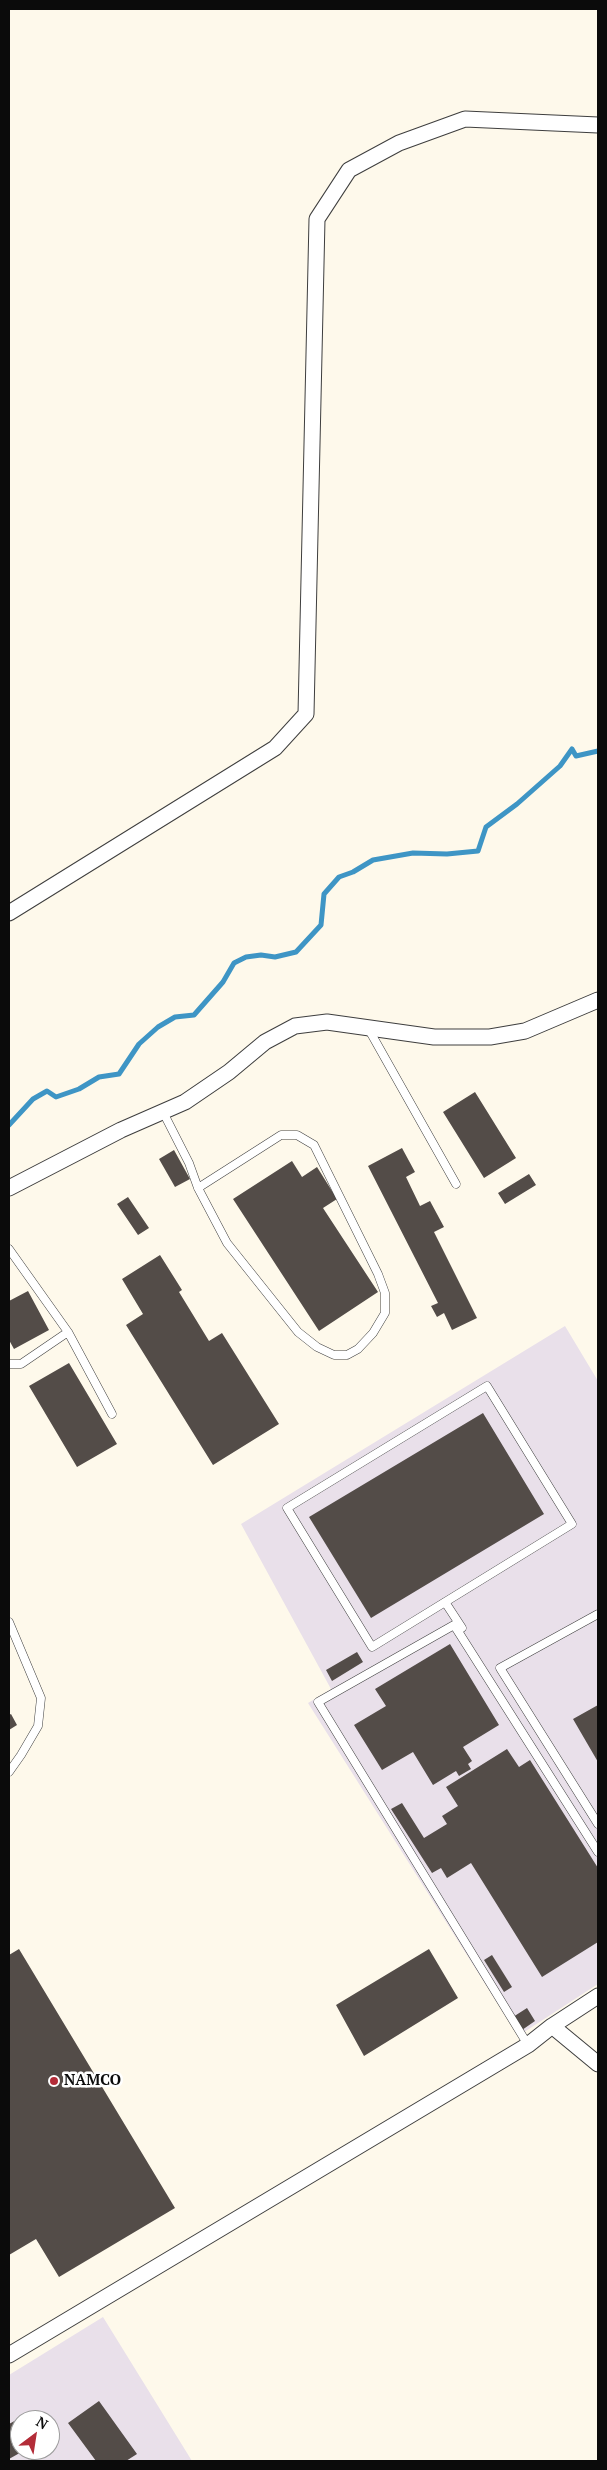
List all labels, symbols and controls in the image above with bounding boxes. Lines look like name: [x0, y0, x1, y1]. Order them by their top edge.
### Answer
place label: NAMCO: [64, 2072, 121, 2090]
marker: NAMCO: [48, 2075, 60, 2087]
north arrow: [10, 2410, 60, 2460]
text: N: [33, 2412, 52, 2433]

